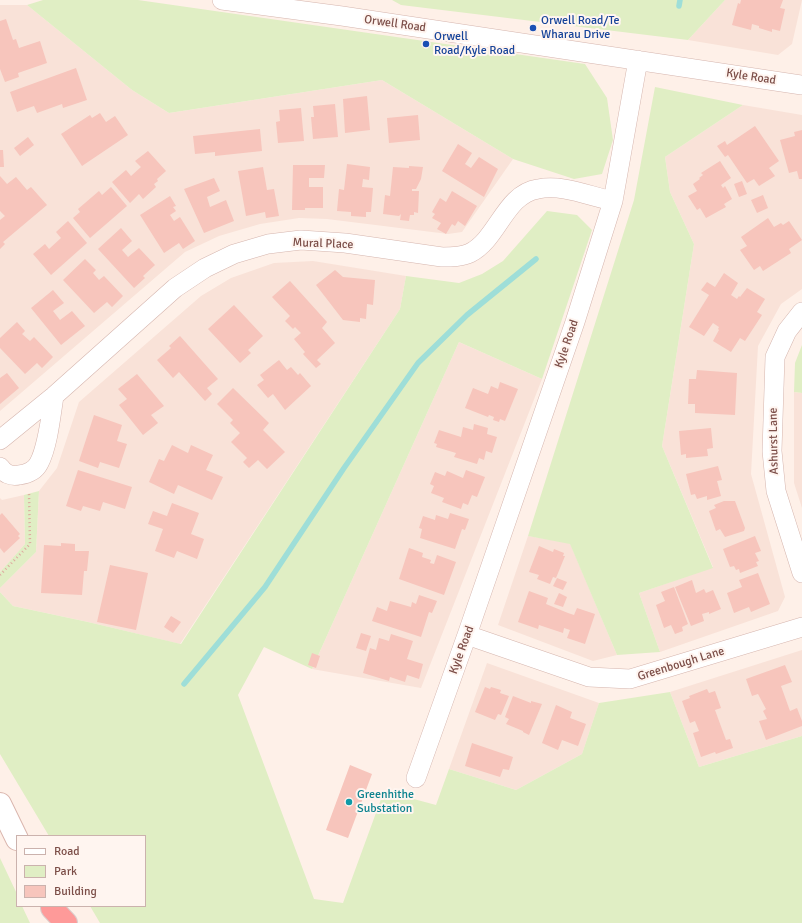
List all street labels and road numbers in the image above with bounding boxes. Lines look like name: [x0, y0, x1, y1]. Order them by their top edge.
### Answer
street label: Orwell Road: [363, 13, 427, 35]
street label: Kyle Road: [725, 66, 777, 88]
street label: Mural Place: [292, 236, 354, 252]
street label: Kyle Road: [552, 318, 582, 370]
street label: Ashurst Lane: [766, 407, 782, 475]
street label: Kyle Road: [447, 624, 477, 676]
street label: Greenbough Lane: [636, 644, 726, 684]

